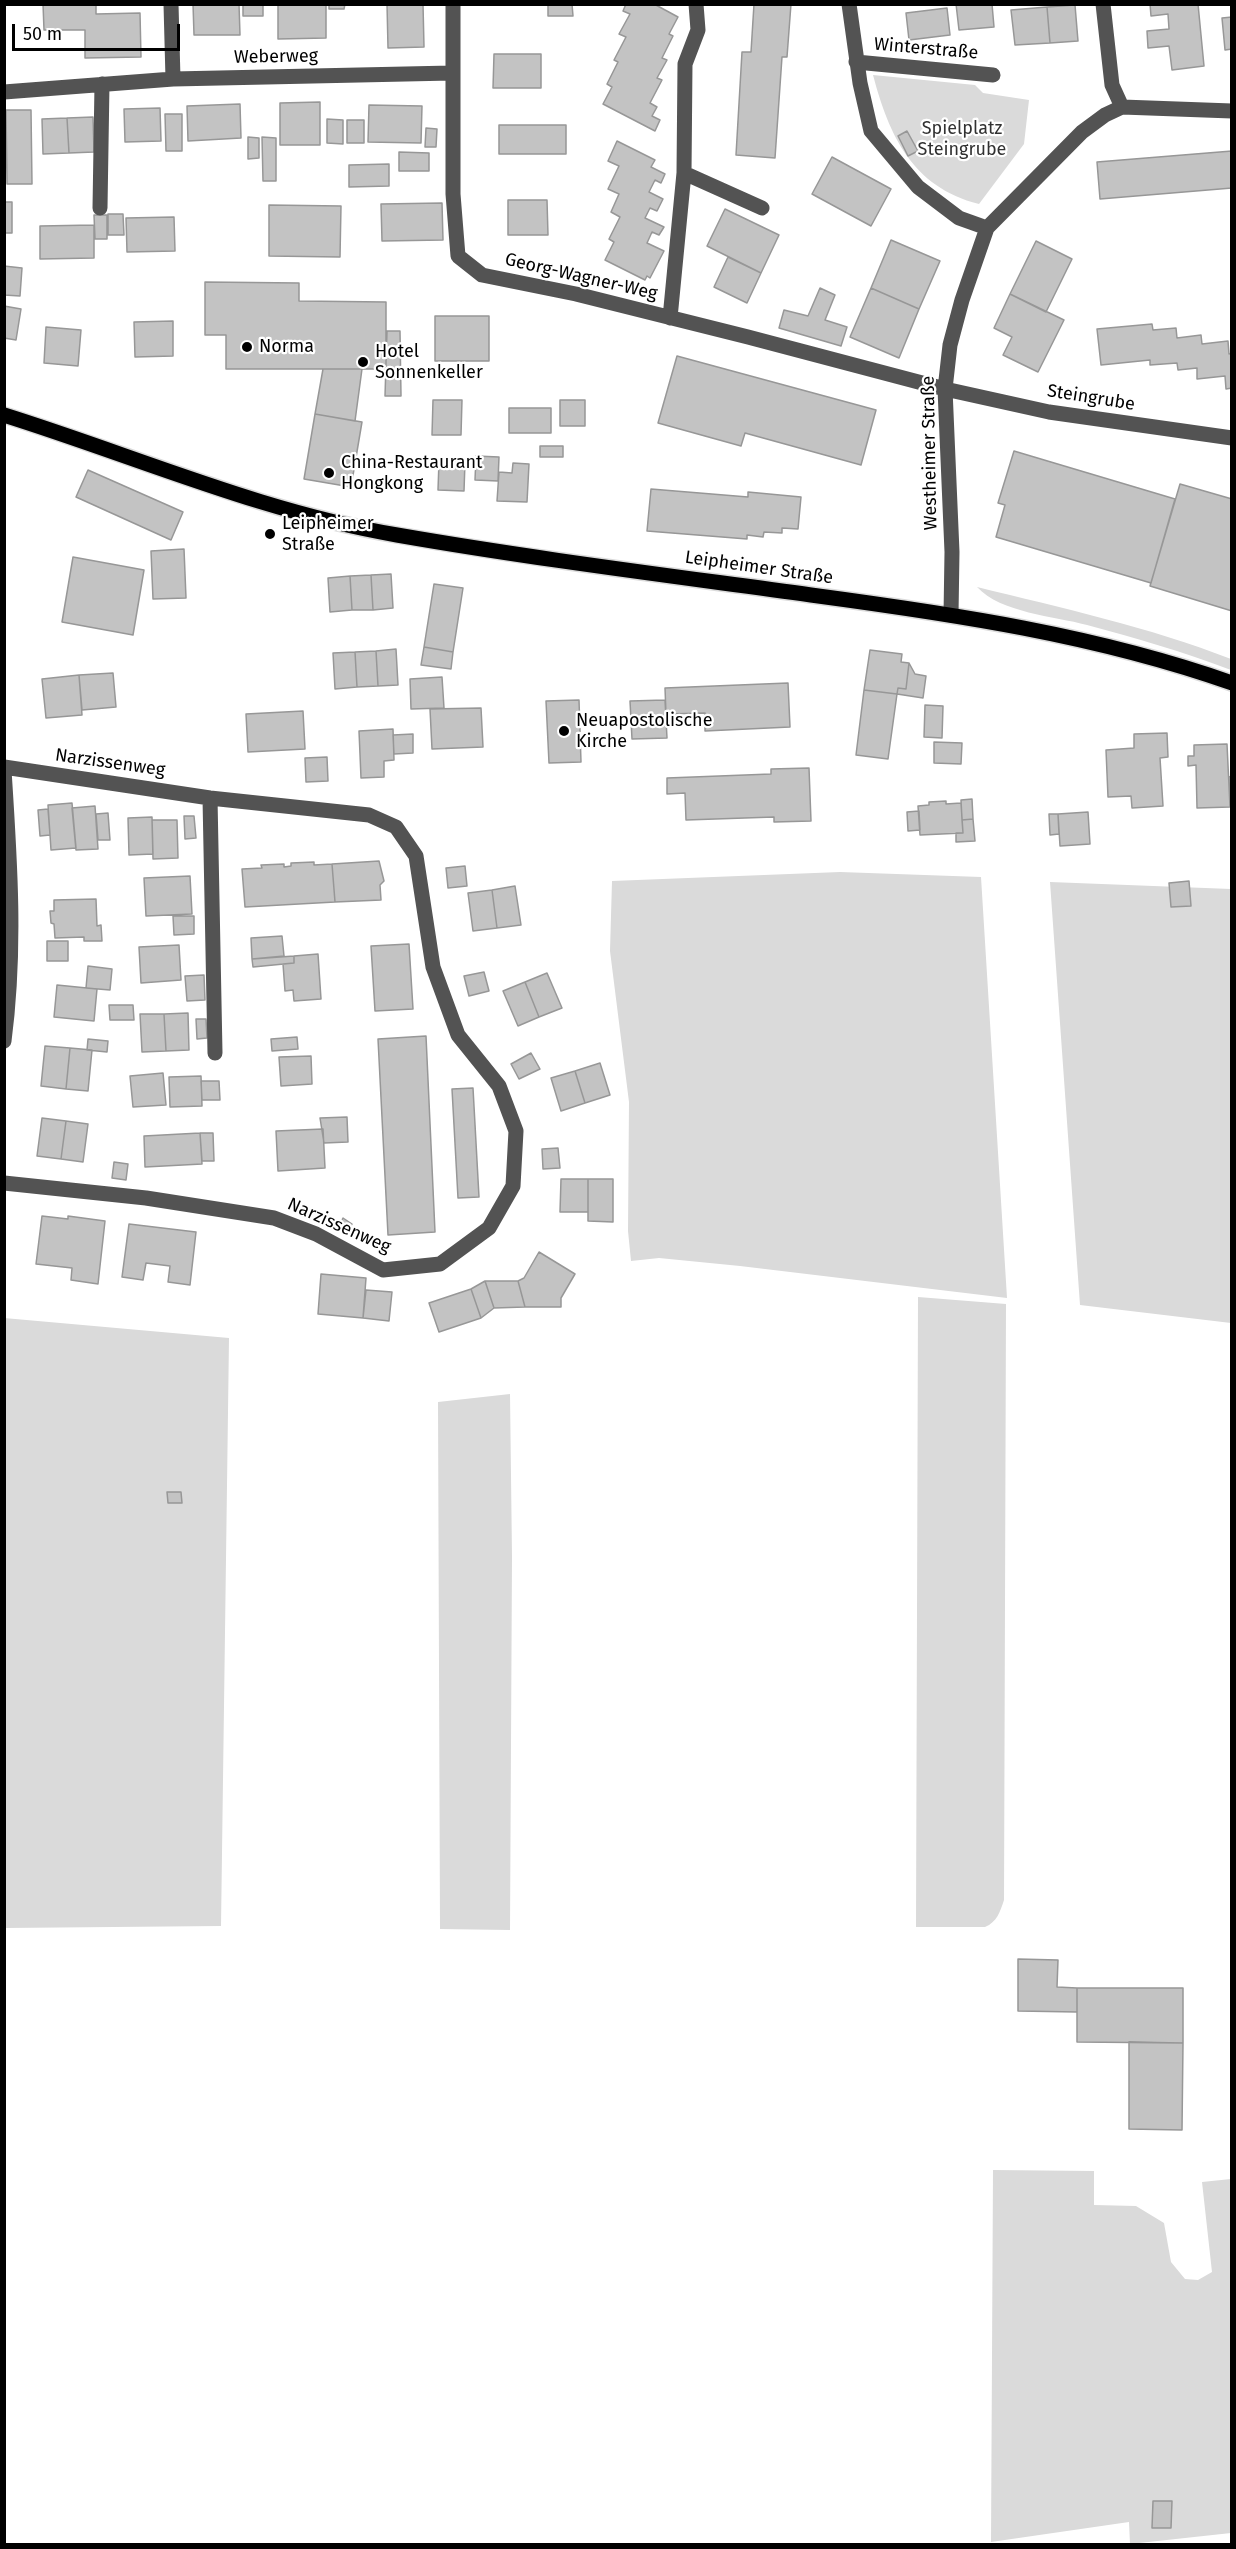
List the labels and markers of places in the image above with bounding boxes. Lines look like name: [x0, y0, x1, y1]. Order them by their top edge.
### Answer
place label: Norma: [259, 336, 314, 358]
marker: Norma: [240, 340, 254, 354]
place label: Hotel Sonnenkeller: [375, 341, 483, 384]
marker: Hotel Sonnenkeller: [356, 355, 370, 369]
place label: China-Restaurant Hongkong: [341, 452, 483, 494]
marker: China-Restaurant Hongkong: [322, 466, 336, 480]
place label: Leipheimer Straße: [282, 513, 374, 556]
marker: Leipheimer Straße: [263, 527, 277, 541]
place label: Neuapostolische Kirche: [576, 710, 712, 752]
marker: Neuapostolische Kirche: [557, 724, 571, 738]

